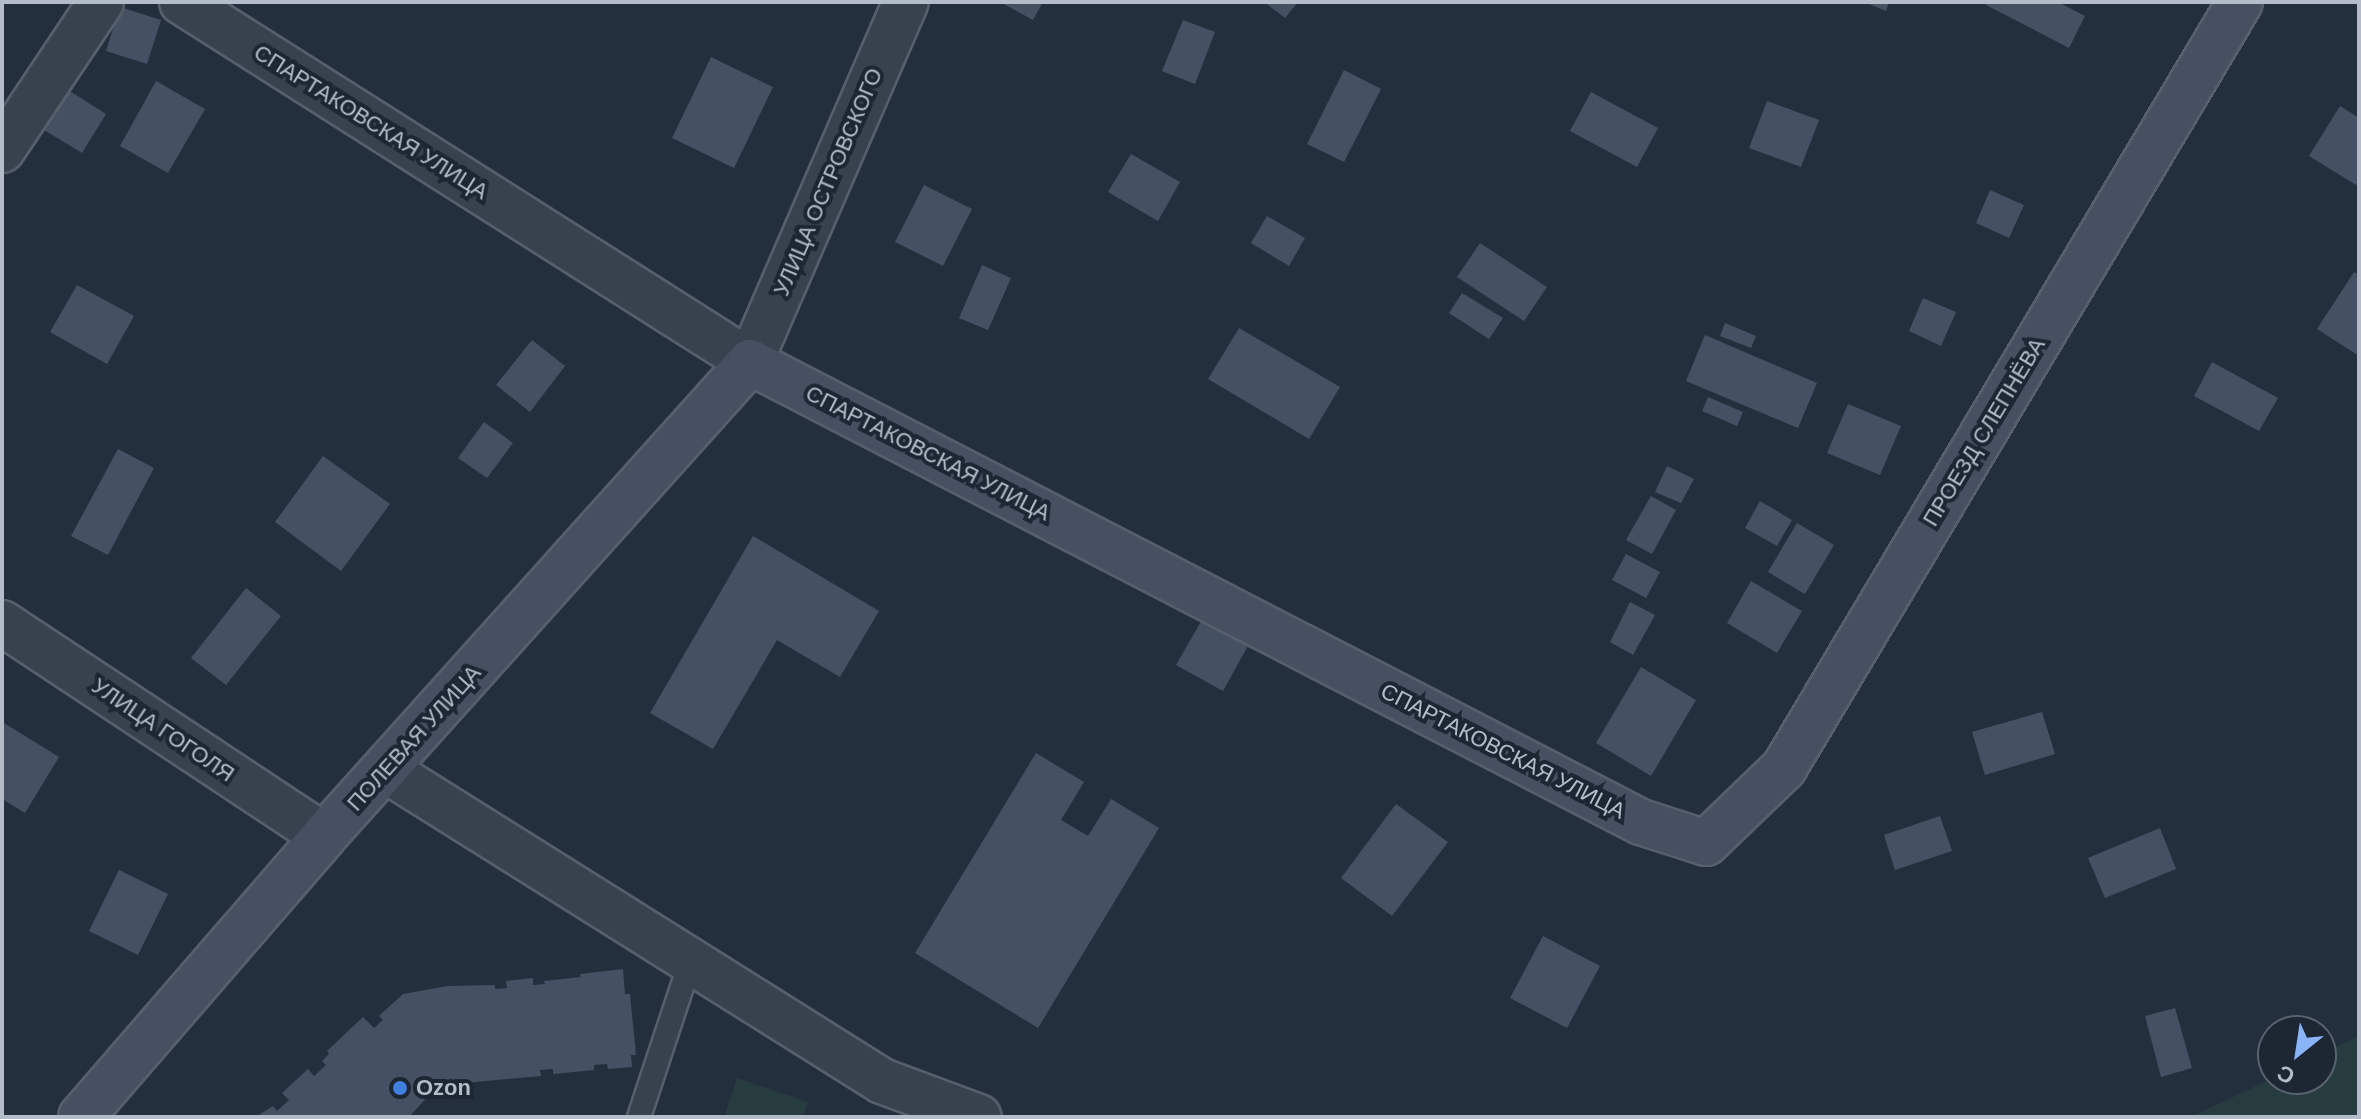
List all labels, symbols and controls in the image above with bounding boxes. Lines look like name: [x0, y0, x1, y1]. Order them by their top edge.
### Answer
street label: СПАРТАКОВСКАЯ УЛИЦА: [249, 39, 493, 205]
street label: УЛИЦА ОСТРОВСКОГО: [768, 64, 888, 300]
street label: ПРОЕЗД СЛЕПНЁВА: [1917, 333, 2051, 531]
street label: СПАРТАКОВСКАЯ УЛИЦА: [801, 380, 1055, 526]
street label: ПОЛЕВАЯ УЛИЦА: [342, 660, 486, 816]
street label: УЛИЦА ГОГОЛЯ: [87, 673, 239, 787]
street label: СПАРТАКОВСКАЯ УЛИЦА: [1376, 678, 1630, 824]
north arrow: [2257, 1015, 2337, 1095]
text: С: [2273, 1060, 2299, 1089]
place label: Ozon: [416, 1075, 471, 1101]
marker: Ozon: [391, 1079, 409, 1097]

